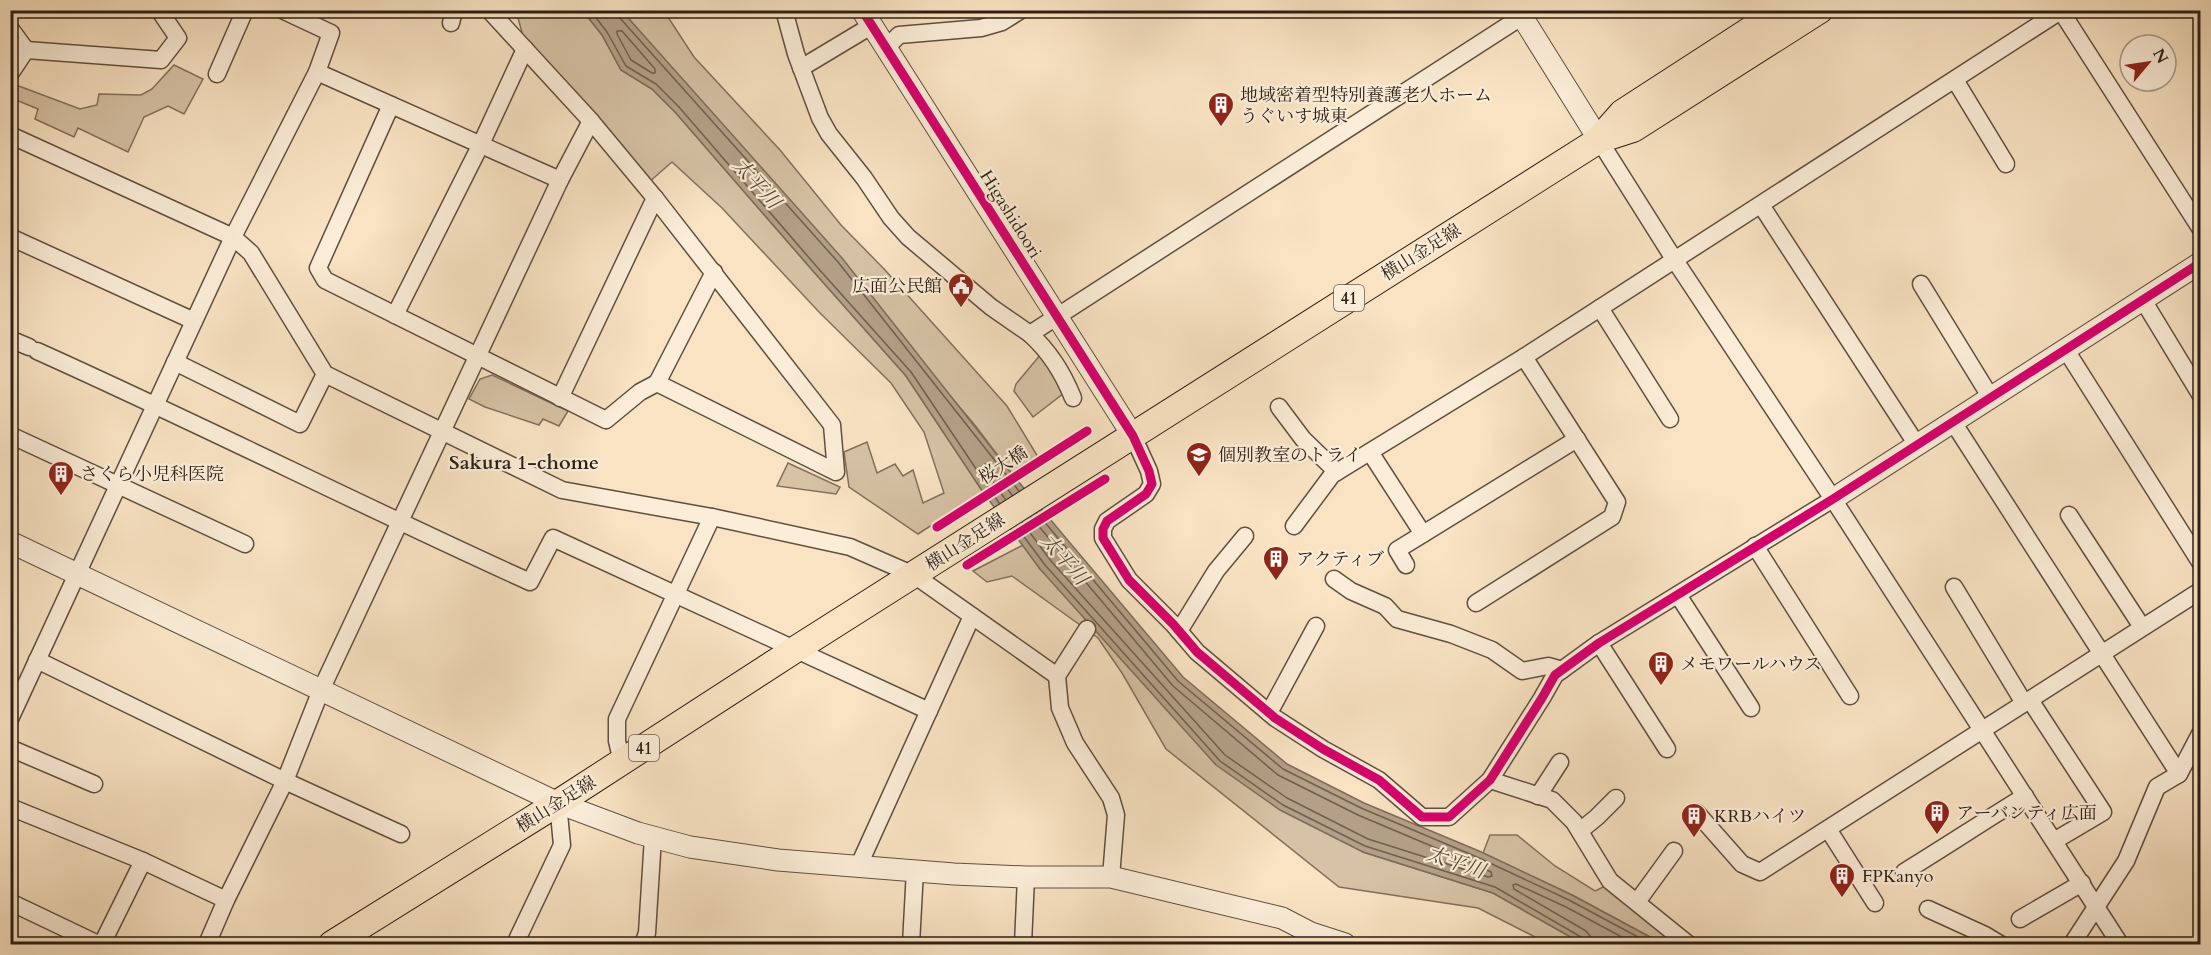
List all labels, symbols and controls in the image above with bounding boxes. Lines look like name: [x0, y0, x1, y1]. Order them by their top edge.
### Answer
north arrow: [2118, 33, 2178, 93]
text: N: [2147, 45, 2173, 68]
place label: 地域密着型特別養護老人ホーム うぐいす城東: [1240, 83, 1492, 129]
building icon: 地域密着型特別養護老人ホーム うぐいす城東: [1206, 90, 1236, 128]
water label: 太平川: [727, 152, 788, 216]
street label: Higashidoori: [974, 165, 1048, 263]
street label: 横山金足線: [1376, 218, 1466, 287]
public building icon: 広面公民館: [946, 271, 976, 309]
place label: 広面公民館: [852, 274, 942, 299]
road number: 41: [1334, 285, 1364, 311]
street label: 桜大橋: [974, 440, 1033, 491]
school or university icon: 個別教室のトライ: [1184, 440, 1214, 478]
place label: 個別教室のトライ: [1218, 443, 1361, 468]
district label: Sakura 1-chome: [449, 449, 599, 476]
building icon: さくら小児科医院: [46, 459, 76, 497]
place label: さくら小児科医院: [80, 462, 224, 487]
street label: 横山金足線: [921, 507, 1010, 577]
water label: 太平川: [1035, 528, 1096, 592]
building icon: アクティブ: [1261, 544, 1291, 582]
place label: アクティブ: [1296, 547, 1384, 572]
building icon: メモワールハウス: [1646, 649, 1676, 687]
place label: メモワールハウス: [1680, 652, 1822, 677]
road number: 41: [629, 735, 659, 761]
street label: 横山金足線: [511, 770, 601, 839]
building icon: アーバンティ広面: [1922, 798, 1952, 836]
building icon: KRBハイツ: [1679, 801, 1709, 839]
place label: アーバンティ広面: [1956, 801, 2097, 826]
place label: KRBハイツ: [1714, 804, 1806, 829]
water label: 太平川: [1423, 840, 1490, 886]
building icon: FPKanyo: [1827, 861, 1857, 899]
place label: FPKanyo: [1862, 864, 1934, 889]

